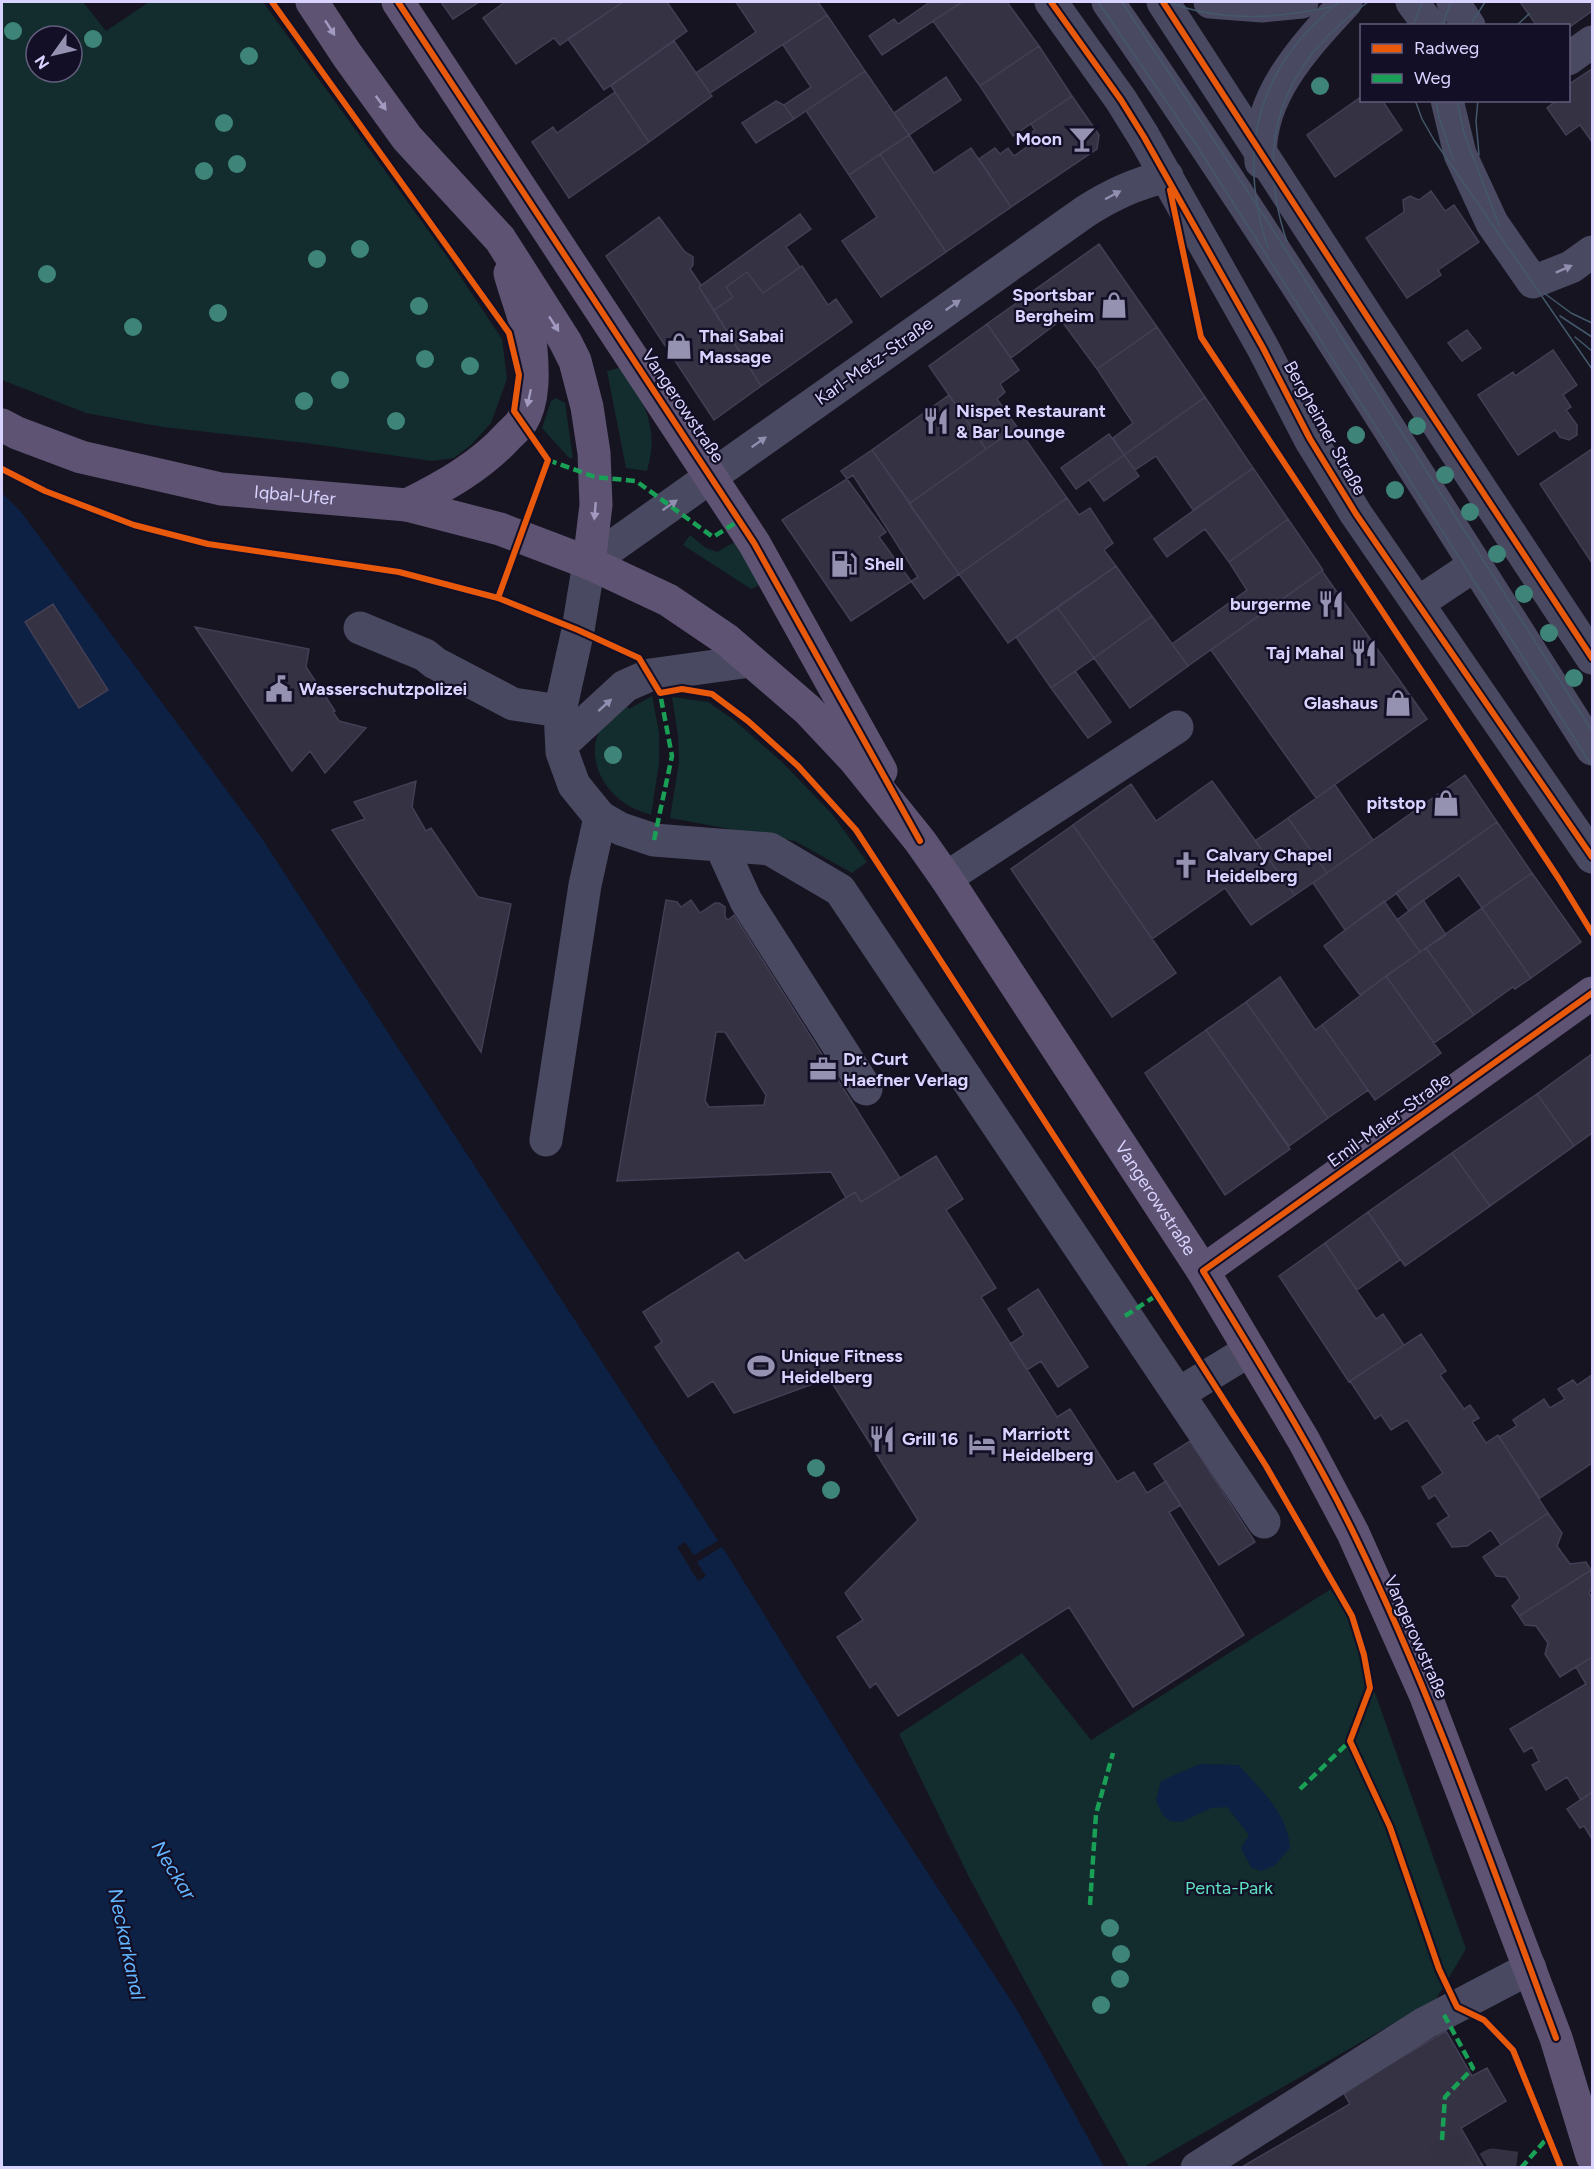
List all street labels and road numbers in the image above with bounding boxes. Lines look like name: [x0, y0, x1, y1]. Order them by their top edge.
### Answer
street label: Karl-Metz-Straße: [811, 312, 937, 410]
street label: Vangerowstraße: [637, 345, 729, 467]
street label: Bergheimer Straße: [1279, 357, 1371, 499]
street label: Iqbal-Ufer: [253, 481, 336, 510]
street label: Emil-Maier-Straße: [1323, 1068, 1455, 1172]
street label: Vangerowstraße: [1110, 1137, 1201, 1260]
street label: Vangerowstraße: [1379, 1572, 1453, 1702]

